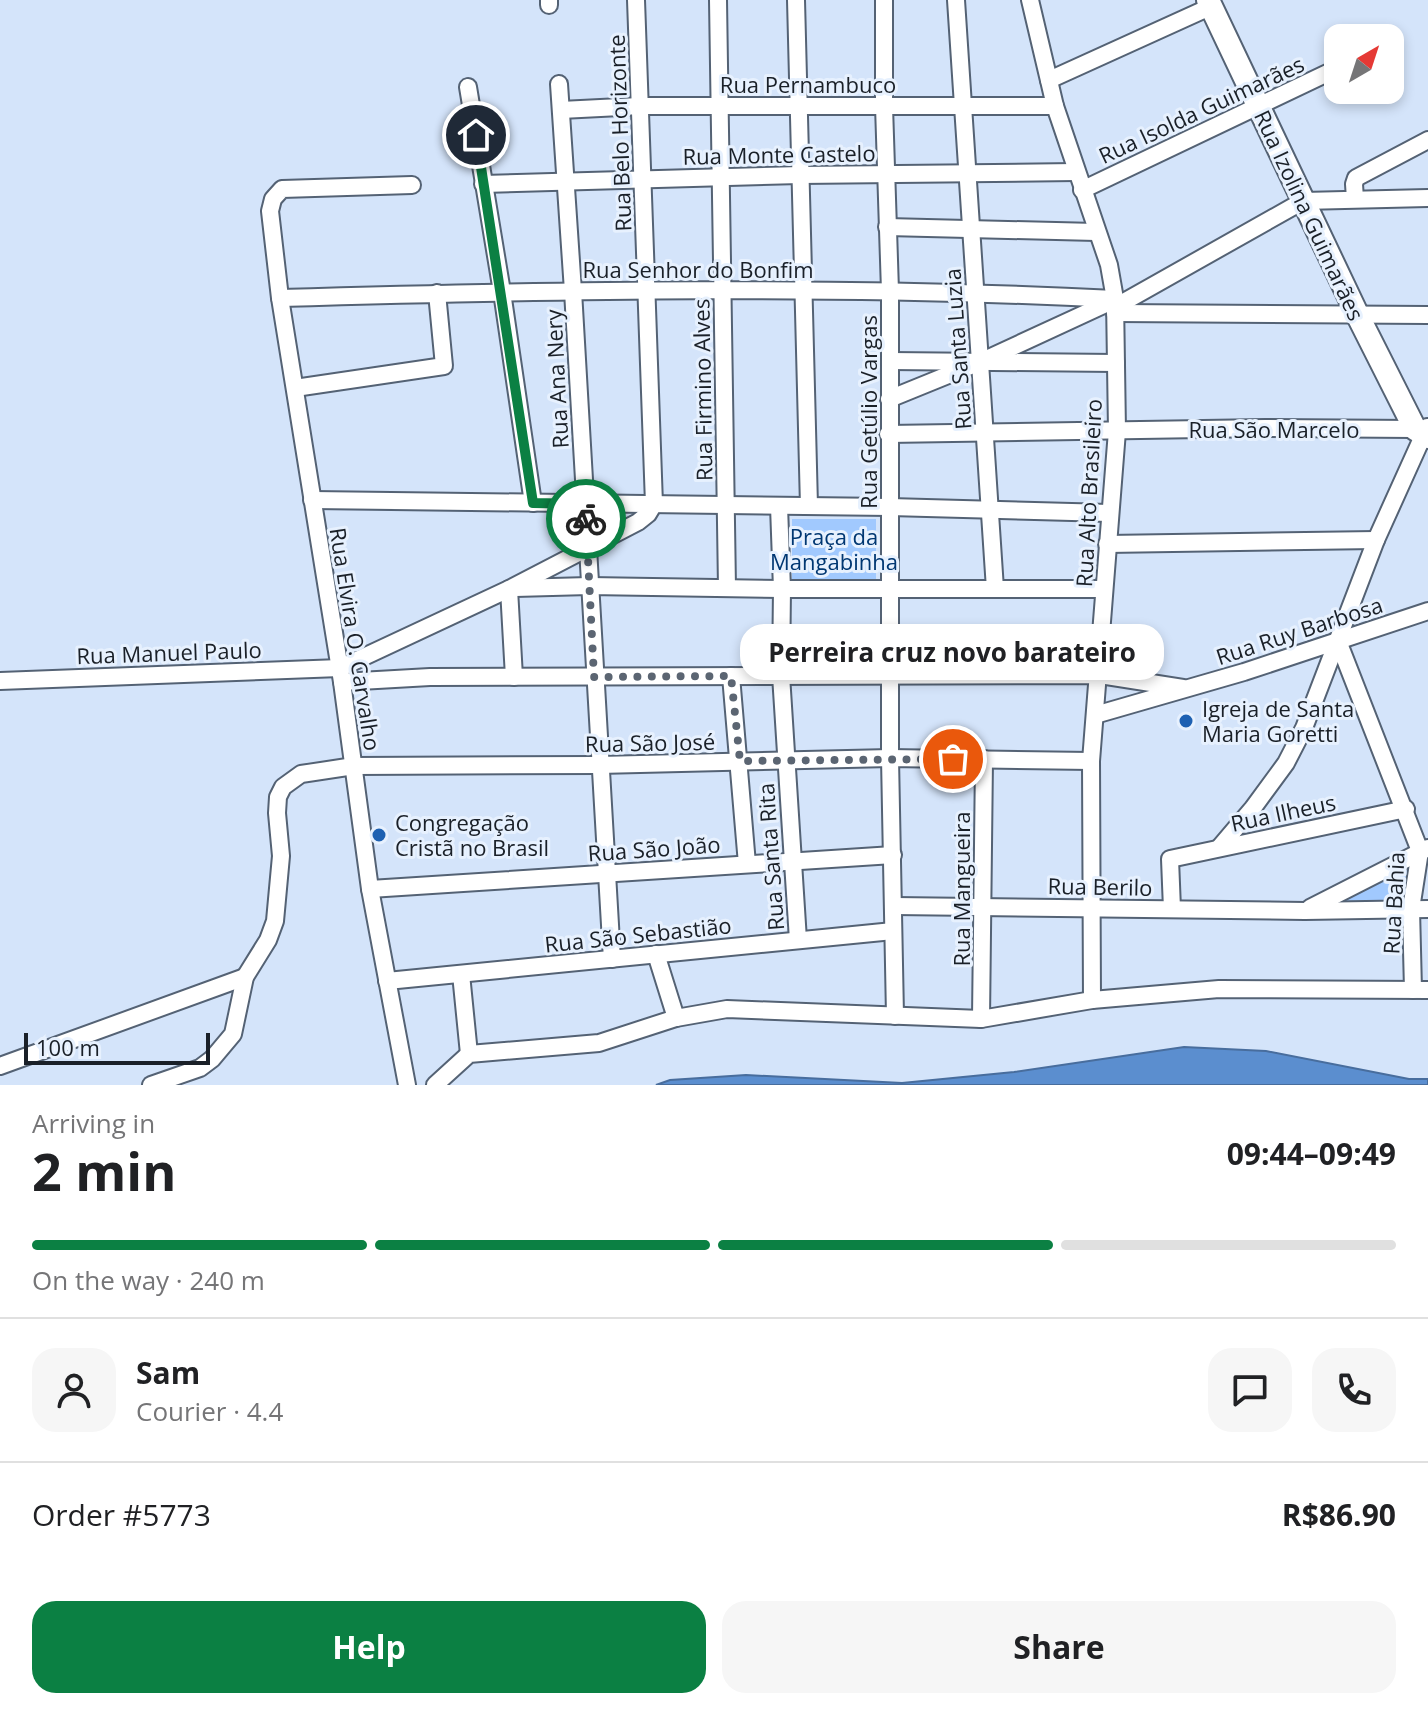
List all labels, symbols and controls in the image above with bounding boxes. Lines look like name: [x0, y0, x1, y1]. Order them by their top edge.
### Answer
north arrow: [1324, 24, 1404, 104]
map controls: [1324, 24, 1404, 104]
street label: Rua Belo Horizonte: [601, 34, 637, 232]
street label: Rua Isolda Guimarães: [1093, 48, 1309, 170]
street label: Rua Pernambuco: [720, 69, 896, 99]
pin: [442, 101, 510, 169]
street label: Rua Izolina Guimarães: [1248, 105, 1372, 325]
icon: home: [454, 113, 498, 157]
street label: Rua Monte Castelo: [682, 137, 876, 171]
street label: Rua Senhor do Bonfim: [582, 254, 814, 284]
street label: Rua Santa Luzia: [936, 267, 978, 431]
street label: Rua Firmino Alves: [685, 298, 719, 482]
street label: Rua Ana Nery: [537, 308, 575, 449]
street label: Rua Getúlio Vargas: [853, 315, 883, 509]
street label: Rua Alto Brasileiro: [1068, 398, 1108, 588]
street label: Rua São Marcelo: [1189, 414, 1359, 444]
courier: [546, 479, 626, 559]
icon: bike: [564, 497, 608, 541]
park label: Praça da Mangabinha: [770, 521, 898, 576]
street label: Rua Elvira O. Carvalho: [324, 525, 388, 753]
street label: Rua Ruy Barbosa: [1212, 589, 1386, 671]
callout: Perreira cruz novo barateiro: [741, 623, 1165, 679]
street label: Rua Manuel Paulo: [76, 634, 262, 670]
text: Perreira cruz novo barateiro: [768, 634, 1136, 670]
place label: Igreja de Santa Maria Goretti: [1202, 693, 1354, 748]
marker: Igreja de Santa Maria Goretti: [1177, 712, 1195, 730]
pin: [919, 725, 987, 793]
street label: Rua São José: [585, 726, 715, 758]
icon: bag: [931, 737, 975, 781]
street label: Rua Santa Rita: [750, 782, 790, 932]
street label: Rua Ilheus: [1228, 786, 1338, 838]
place label: Congregação Cristã no Brasil: [395, 807, 549, 862]
street label: Rua Mangueira: [946, 811, 976, 967]
marker: Congregação Cristã no Brasil: [370, 826, 388, 844]
street label: Rua São João: [587, 828, 721, 868]
street label: Rua Bahia: [1375, 851, 1411, 955]
street label: Rua Berilo: [1047, 870, 1153, 902]
street label: Rua São Sebastião: [543, 909, 733, 959]
scale bar: [24, 1029, 210, 1065]
text: 100 m: [36, 1032, 100, 1062]
text: Arriving in: [32, 1105, 155, 1141]
text: 09:44–09:49: [1227, 1133, 1396, 1174]
text: 2 min: [32, 1135, 176, 1206]
text: On the way · 240 m: [32, 1262, 265, 1298]
button: person: [32, 1348, 116, 1432]
button: chat: [1208, 1348, 1292, 1432]
button: phone: [1312, 1348, 1396, 1432]
text: Sam: [136, 1352, 200, 1393]
text: Courier · 4.4: [136, 1393, 283, 1429]
text: Order #5773: [32, 1494, 211, 1535]
text: R$86.90: [1282, 1494, 1396, 1535]
button: Help: [32, 1601, 706, 1693]
button: Share: [722, 1601, 1396, 1693]

